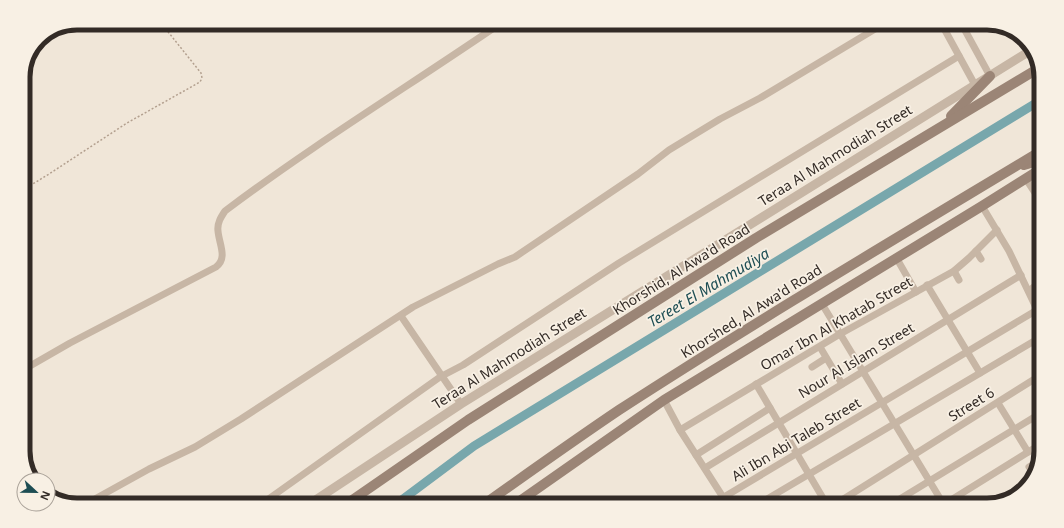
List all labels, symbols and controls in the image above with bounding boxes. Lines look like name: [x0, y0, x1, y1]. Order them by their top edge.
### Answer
street label: Teraa Al Mahmodiah Street: [755, 100, 915, 210]
street label: Khorshid, Al Awa'd Road: [609, 219, 753, 319]
water label: Tereet El Mahmudiya: [643, 242, 773, 331]
street label: Khorshed, Al Awa'd Road: [677, 260, 825, 362]
street label: Omar Ibn Al Khatab Street: [757, 272, 915, 374]
street label: Teraa Al Mahmodiah Street: [429, 303, 589, 413]
street label: Nour Al Islam Street: [794, 318, 918, 402]
street label: Street 6: [944, 382, 998, 426]
street label: Ali Ibn Abi Taleb Street: [728, 393, 864, 485]
north arrow: [16, 472, 56, 512]
text: N: [37, 489, 54, 503]

